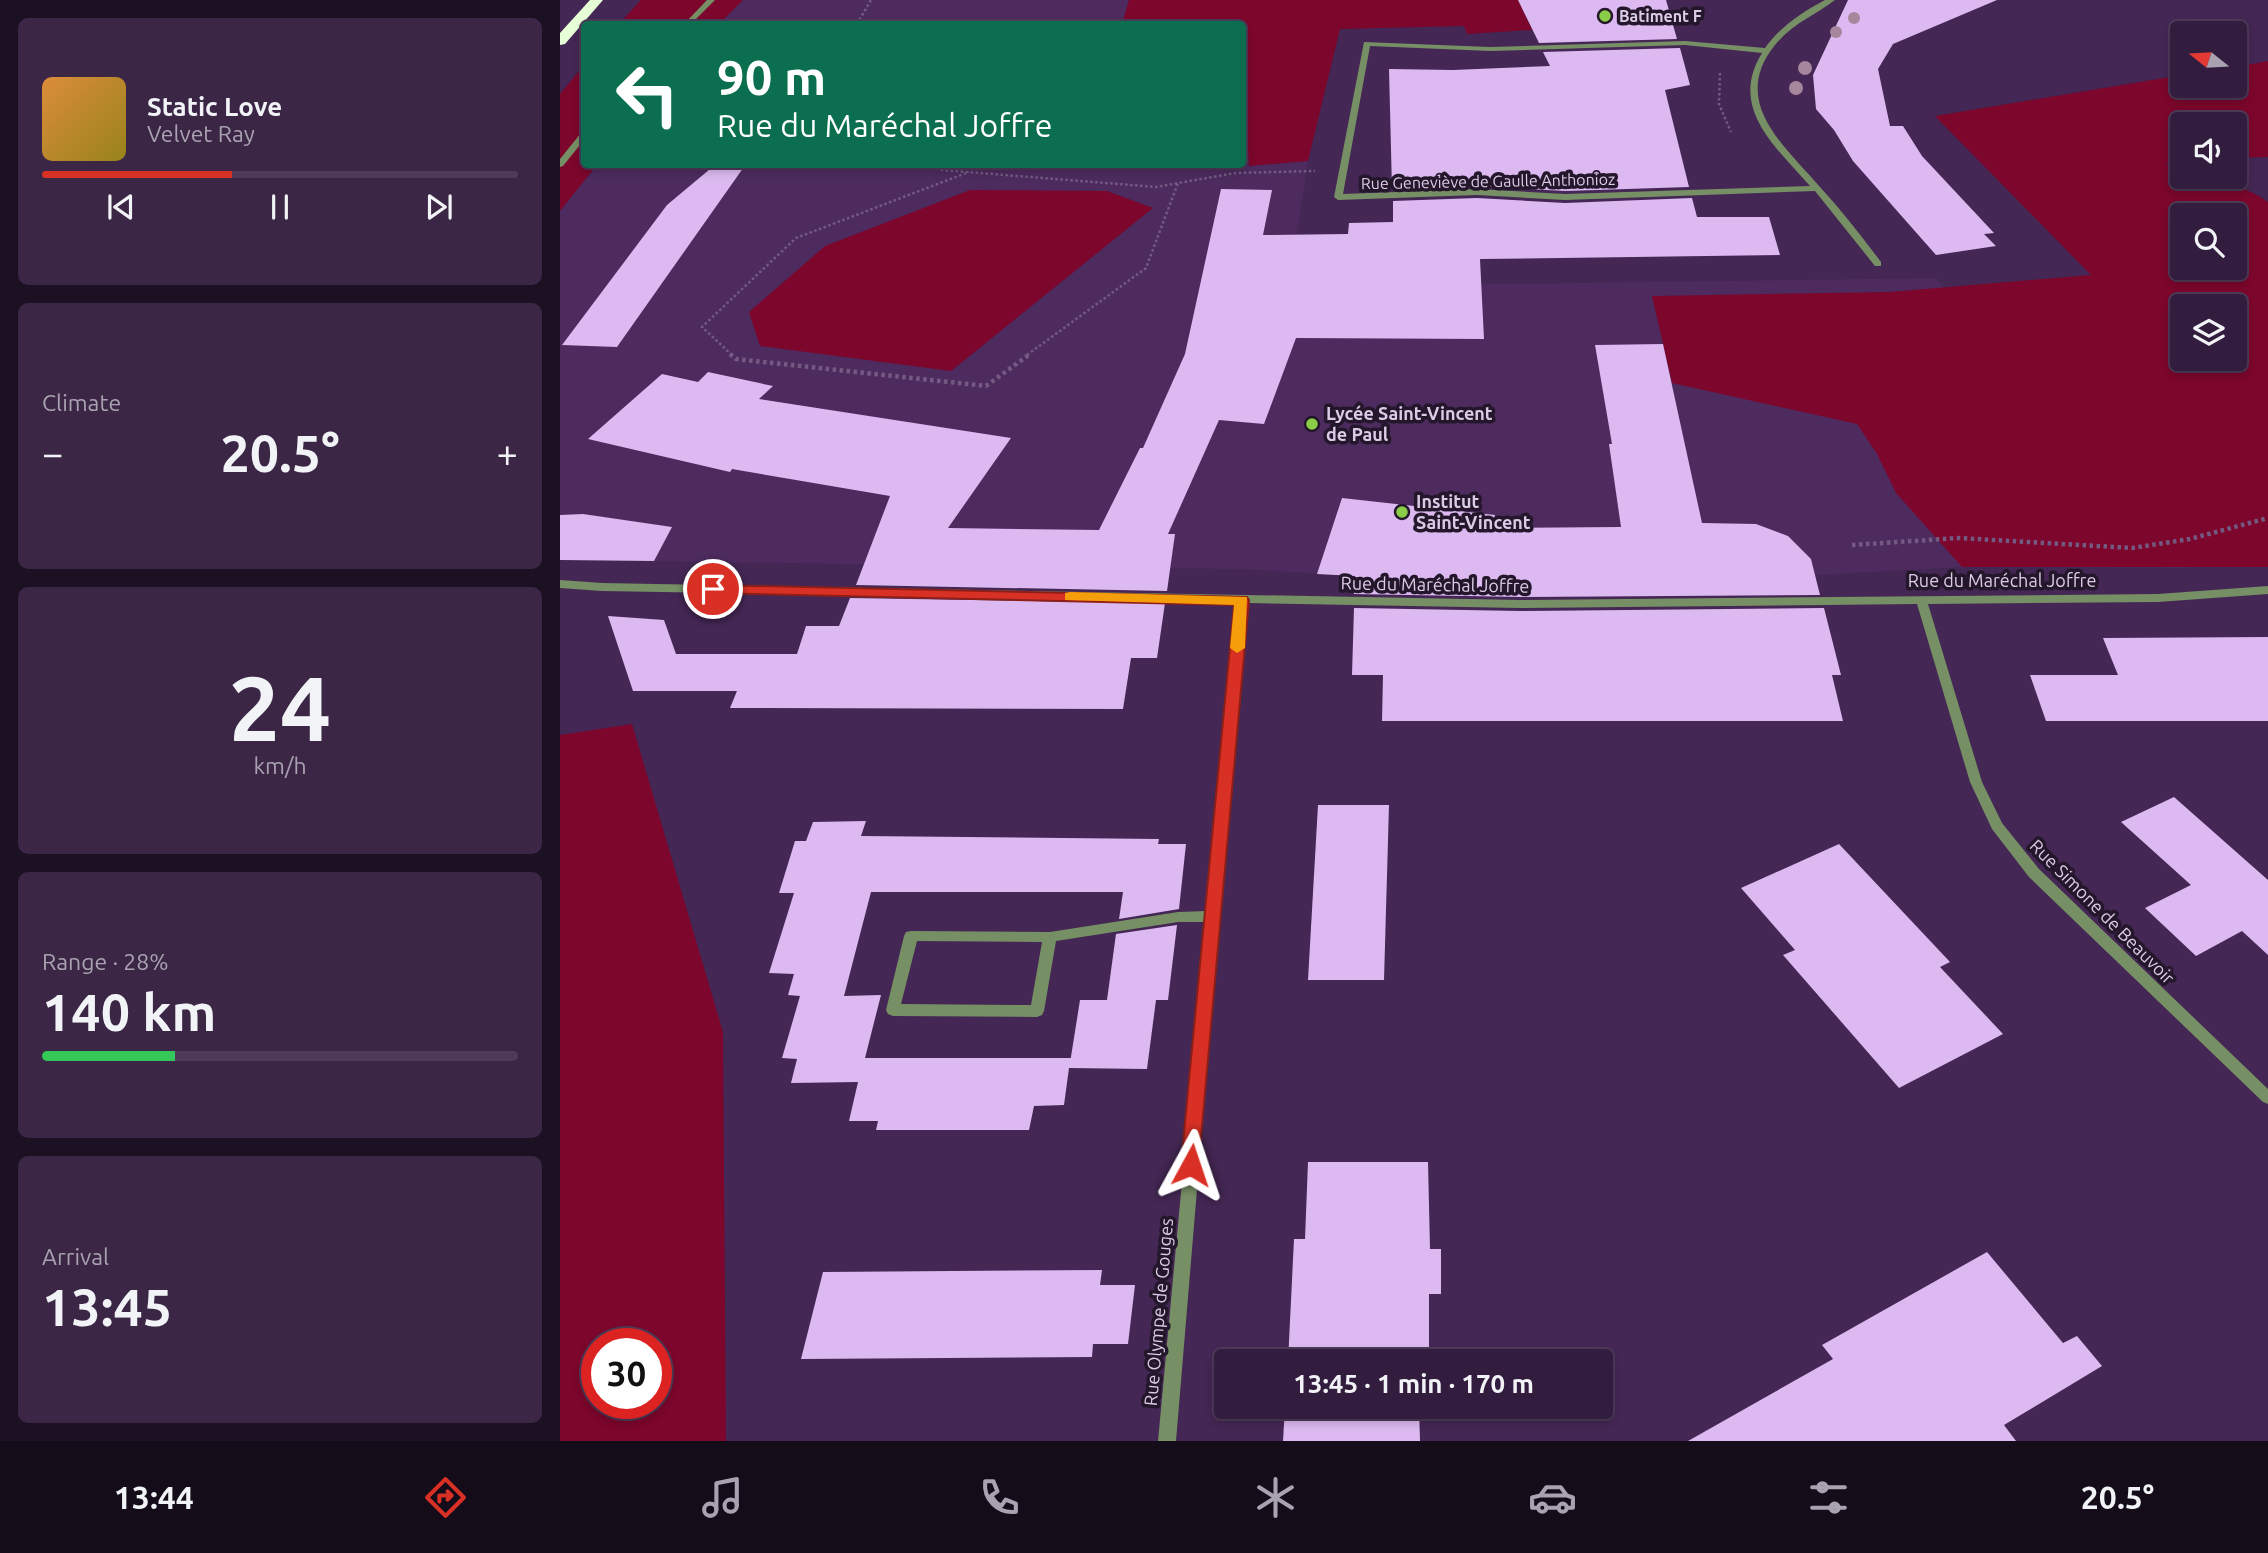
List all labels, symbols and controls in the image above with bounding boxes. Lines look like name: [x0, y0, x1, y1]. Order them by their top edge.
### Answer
place label: Batiment F: [1619, 7, 1702, 25]
marker: Batiment F: [1597, 8, 1613, 24]
north arrow: [2170, 21, 2247, 98]
map controls: [2170, 21, 2247, 371]
icon: left: [602, 49, 693, 140]
text: 90 m: [717, 49, 826, 104]
text: Static Love: [147, 92, 282, 121]
text: Rue du Maréchal Joffre: [717, 107, 1052, 143]
button: sound: [2170, 112, 2247, 189]
text: Velvet Ray: [147, 121, 255, 146]
street label: Rue Geneviève de Gaulle Anthonioz: [1361, 170, 1615, 192]
icon: previous: [102, 188, 140, 226]
icon: pause: [261, 188, 299, 226]
icon: next: [420, 188, 458, 226]
button: search: [2170, 203, 2247, 280]
button: layers: [2170, 294, 2247, 371]
text: Climate: [42, 390, 121, 415]
place label: Lycée Saint-Vincent de Paul: [1326, 403, 1493, 444]
marker: Lycée Saint-Vincent de Paul: [1304, 416, 1320, 432]
text: 20.5°: [220, 424, 340, 482]
text: −: [42, 432, 63, 474]
text: +: [497, 432, 518, 474]
place label: Institut Saint-Vincent: [1416, 491, 1531, 532]
marker: Institut Saint-Vincent: [1394, 504, 1410, 520]
pin: [683, 559, 743, 619]
icon: arrive: [694, 570, 732, 608]
street label: Rue du Maréchal Joffre: [1908, 570, 2096, 590]
street label: Rue du Maréchal Joffre: [1341, 572, 1530, 596]
text: 24: [229, 656, 331, 758]
text: km/h: [253, 753, 307, 778]
street label: Rue Simone de Beauvoir: [2026, 835, 2179, 988]
text: Range · 28%: [42, 949, 169, 974]
text: 140 km: [42, 983, 216, 1041]
position arrow: [1154, 1128, 1228, 1202]
street label: Rue Olympe de Gouges: [1140, 1217, 1176, 1407]
text: Arrival: [42, 1244, 109, 1269]
text: 13:45: [42, 1278, 172, 1336]
speed limit sign: 30: [581, 1328, 672, 1419]
text: 13:45 · 1 min · 170 m: [1293, 1369, 1534, 1398]
icon: directions: [421, 1473, 470, 1522]
icon: music: [698, 1473, 747, 1522]
icon: phone: [975, 1473, 1024, 1522]
icon: climate: [1251, 1473, 1300, 1522]
icon: car: [1528, 1473, 1577, 1522]
icon: filters: [1804, 1473, 1853, 1522]
text: 13:44: [114, 1479, 194, 1515]
text: 20.5°: [2081, 1479, 2154, 1515]

